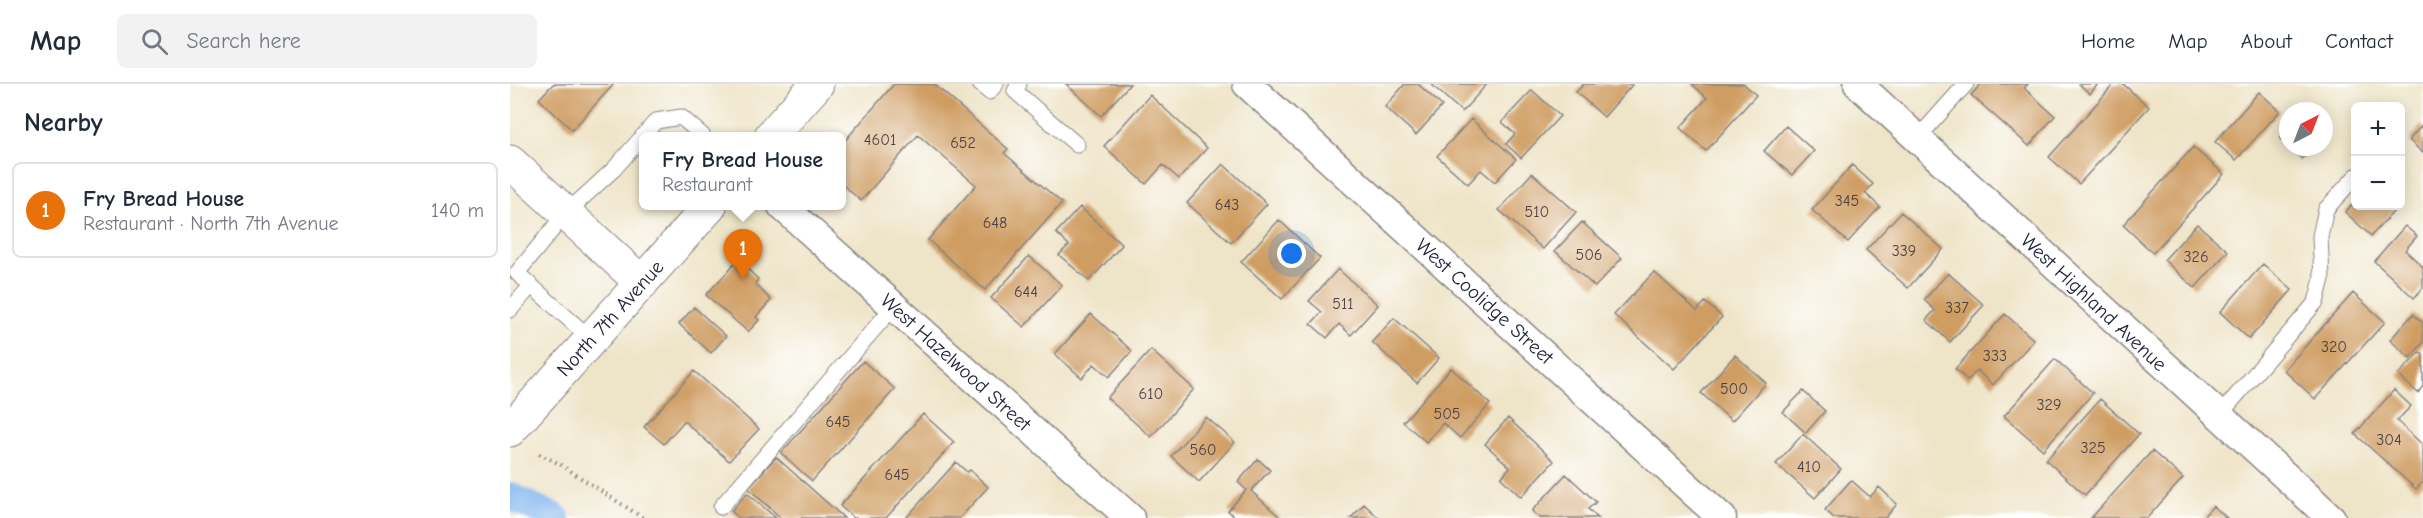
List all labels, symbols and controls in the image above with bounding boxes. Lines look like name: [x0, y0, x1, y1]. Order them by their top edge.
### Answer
search box: [117, 14, 537, 68]
text: Map: [30, 25, 81, 57]
icon: search: [138, 25, 171, 58]
text: Search here: [186, 28, 301, 54]
text: Home: [2081, 29, 2135, 53]
text: Map: [2168, 29, 2208, 53]
text: About: [2241, 29, 2292, 53]
text: Contact: [2325, 29, 2393, 53]
north arrow: [2279, 102, 2333, 156]
map controls: [2351, 102, 2405, 210]
button: +: [2351, 102, 2405, 156]
text: Nearby: [24, 108, 103, 138]
house number: 4601: [864, 131, 896, 149]
popup: [639, 132, 846, 210]
house number: 652: [950, 134, 976, 152]
text: Fry Bread House: [662, 147, 823, 173]
button: −: [2351, 156, 2405, 210]
text: Restaurant: [662, 173, 752, 196]
text: Fry Bread House: [83, 186, 244, 212]
house number: 345: [1835, 192, 1859, 210]
house number: 643: [1215, 196, 1239, 214]
text: 1: [42, 199, 49, 222]
text: 140 m: [431, 199, 484, 222]
house number: 510: [1525, 203, 1549, 221]
text: Restaurant · North 7th Avenue: [83, 212, 339, 235]
house number: 648: [983, 214, 1007, 232]
street label: West Highland Avenue: [2016, 229, 2171, 376]
pin: 1: [724, 230, 762, 279]
street label: West Coolidge Street: [1411, 234, 1559, 370]
your location: [1277, 239, 1306, 268]
house number: 339: [1892, 242, 1916, 260]
house number: 506: [1575, 246, 1603, 264]
house number: 326: [2183, 248, 2209, 266]
street label: North 7th Avenue: [552, 256, 669, 381]
house number: 644: [1014, 283, 1038, 301]
street label: West Hazelwood Street: [876, 289, 1036, 437]
house number: 511: [1332, 295, 1354, 313]
house number: 337: [1945, 299, 1969, 317]
house number: 320: [2321, 338, 2347, 356]
house number: 333: [1983, 347, 2007, 365]
house number: 500: [1720, 380, 1748, 398]
house number: 610: [1139, 385, 1163, 403]
house number: 329: [2037, 396, 2061, 414]
house number: 505: [1433, 405, 1461, 423]
house number: 645: [825, 413, 851, 431]
house number: 304: [2376, 431, 2402, 449]
house number: 325: [2080, 439, 2106, 457]
house number: 560: [1189, 441, 1217, 459]
house number: 410: [1797, 458, 1821, 476]
house number: 645: [884, 466, 910, 484]

